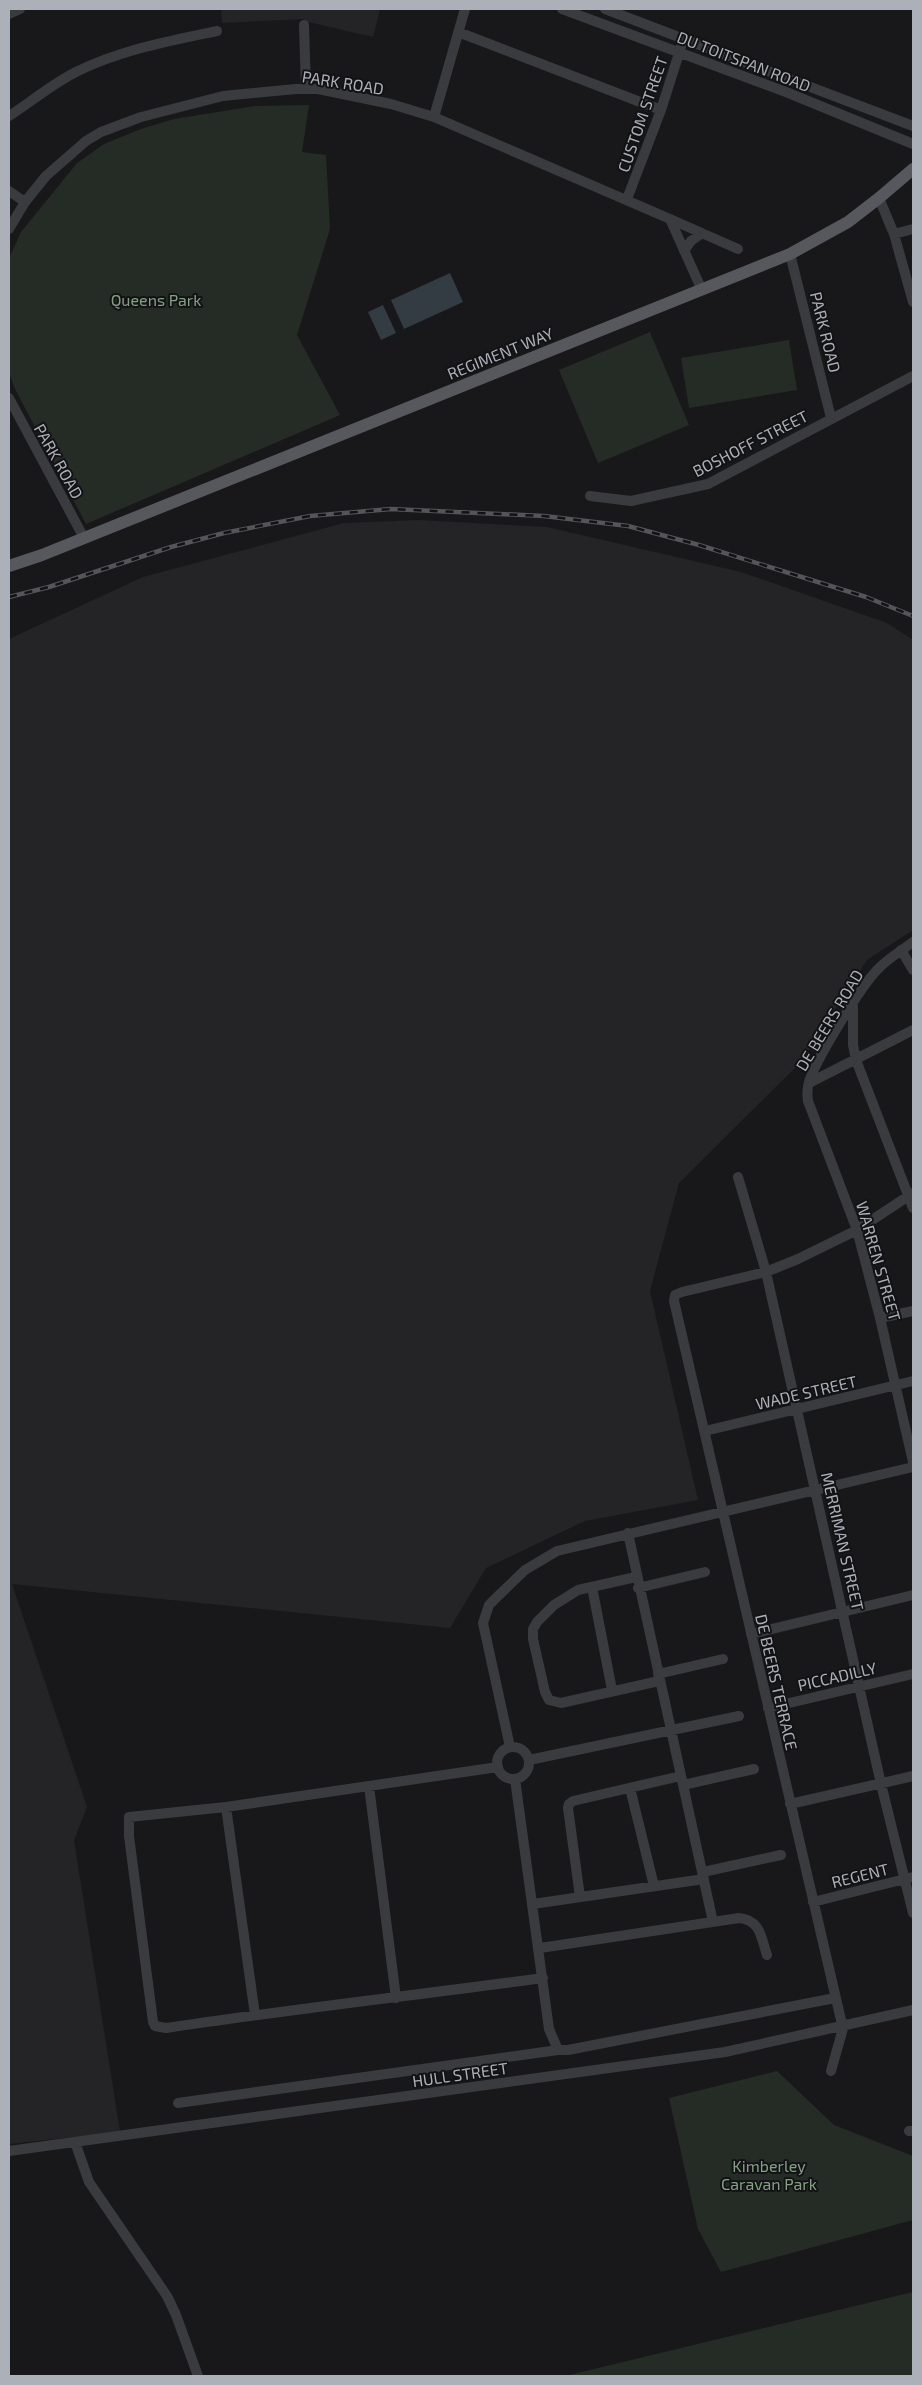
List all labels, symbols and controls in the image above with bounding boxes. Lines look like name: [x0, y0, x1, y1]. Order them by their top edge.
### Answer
street label: DU TOITSPAN ROAD: [675, 27, 813, 95]
street label: CUSTOM STREET: [613, 53, 671, 175]
street label: PARK ROAD: [301, 66, 385, 98]
park label: Queens Park: [111, 290, 201, 310]
street label: PARK ROAD: [807, 290, 845, 374]
street label: REGIMENT WAY: [444, 323, 556, 383]
street label: BOSHOFF STREET: [689, 406, 811, 480]
street label: PARK ROAD: [31, 420, 87, 502]
street label: DE BEERS ROAD: [791, 966, 867, 1074]
street label: WARREN STREET: [853, 1199, 905, 1323]
street label: WADE STREET: [754, 1371, 858, 1413]
street label: MERRIMAN STREET: [818, 1470, 868, 1612]
street label: DE BEERS TERRACE: [752, 1612, 802, 1752]
street label: PICCADILLY: [796, 1658, 878, 1694]
street label: REGENT: [829, 1859, 891, 1891]
street label: HULL STREET: [411, 2058, 509, 2090]
park label: Kimberley Caravan Park: [721, 2156, 817, 2193]

